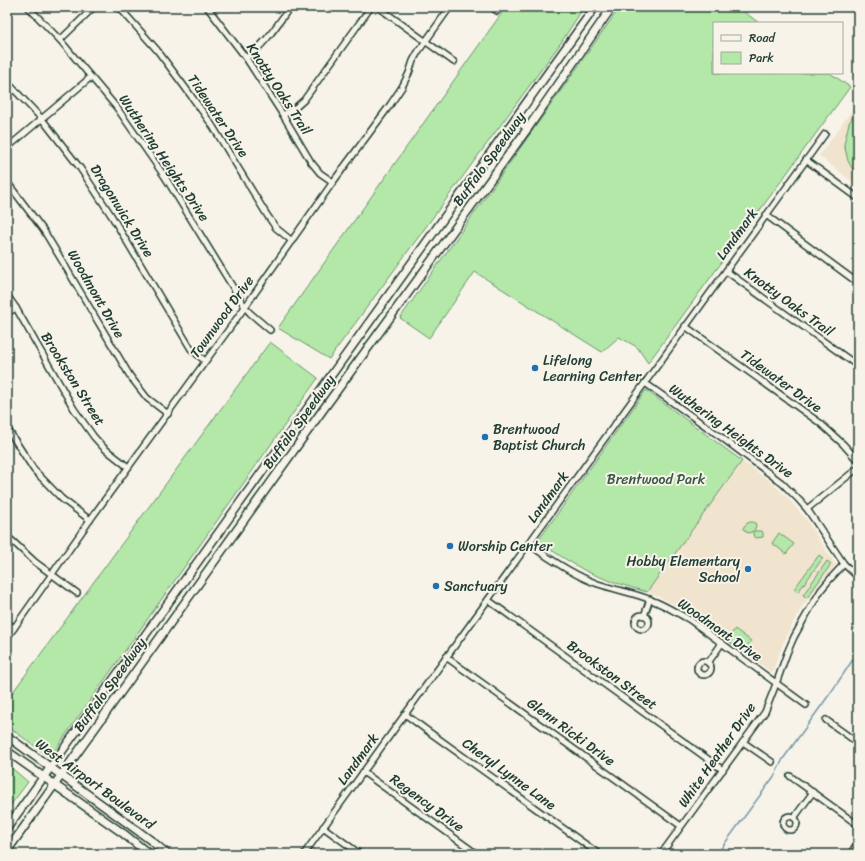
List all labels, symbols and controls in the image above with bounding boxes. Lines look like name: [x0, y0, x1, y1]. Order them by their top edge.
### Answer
legend: [713, 22, 843, 74]
text: Road: [749, 27, 776, 49]
street label: Knotty Oaks Trail: [240, 38, 319, 141]
text: Park: [749, 47, 774, 69]
street label: Tidewater Drive: [181, 69, 255, 163]
street label: Wuthering Heights Drive: [112, 89, 216, 227]
street label: Buffalo Speedway: [446, 106, 533, 212]
street label: Dragonwick Drive: [83, 159, 161, 263]
street label: Landmark: [709, 202, 765, 265]
street label: Woodmont Drive: [60, 245, 132, 343]
street label: Knotty Oaks Trail: [739, 261, 840, 344]
street label: Townwood Drive: [183, 270, 261, 364]
street label: Brookston Street: [34, 327, 112, 431]
street label: Tidewater Drive: [735, 343, 828, 420]
place label: Lifelong Learning Center: [543, 348, 642, 389]
marker: Lifelong Learning Center: [530, 363, 540, 373]
street label: Buffalo Speedway: [256, 369, 343, 475]
street label: Wuthering Heights Drive: [663, 377, 799, 485]
place label: Brentwood Baptist Church: [493, 417, 585, 458]
marker: Brentwood Baptist Church: [480, 432, 490, 442]
street label: Landmark: [520, 465, 576, 528]
park label: Brentwood Park: [607, 467, 706, 492]
place label: Worship Center: [458, 534, 553, 559]
marker: Worship Center: [445, 541, 455, 551]
place label: Hobby Elementary School: [626, 549, 741, 590]
marker: Hobby Elementary School: [743, 564, 753, 574]
place label: Sanctuary: [444, 574, 508, 599]
marker: Sanctuary: [431, 581, 441, 591]
street label: Woodmont Drive: [672, 591, 768, 669]
street label: Buffalo Speedway: [67, 632, 154, 738]
street label: Brookston Street: [561, 633, 663, 717]
street label: Glenn Ricki Drive: [521, 691, 621, 773]
street label: White Heather Drive: [671, 697, 763, 813]
street label: Landmark: [330, 727, 386, 790]
street label: Cheryl Lynne Lane: [457, 731, 562, 817]
street label: West Airport Boulevard: [30, 732, 162, 837]
street label: Regency Drive: [384, 767, 470, 839]

